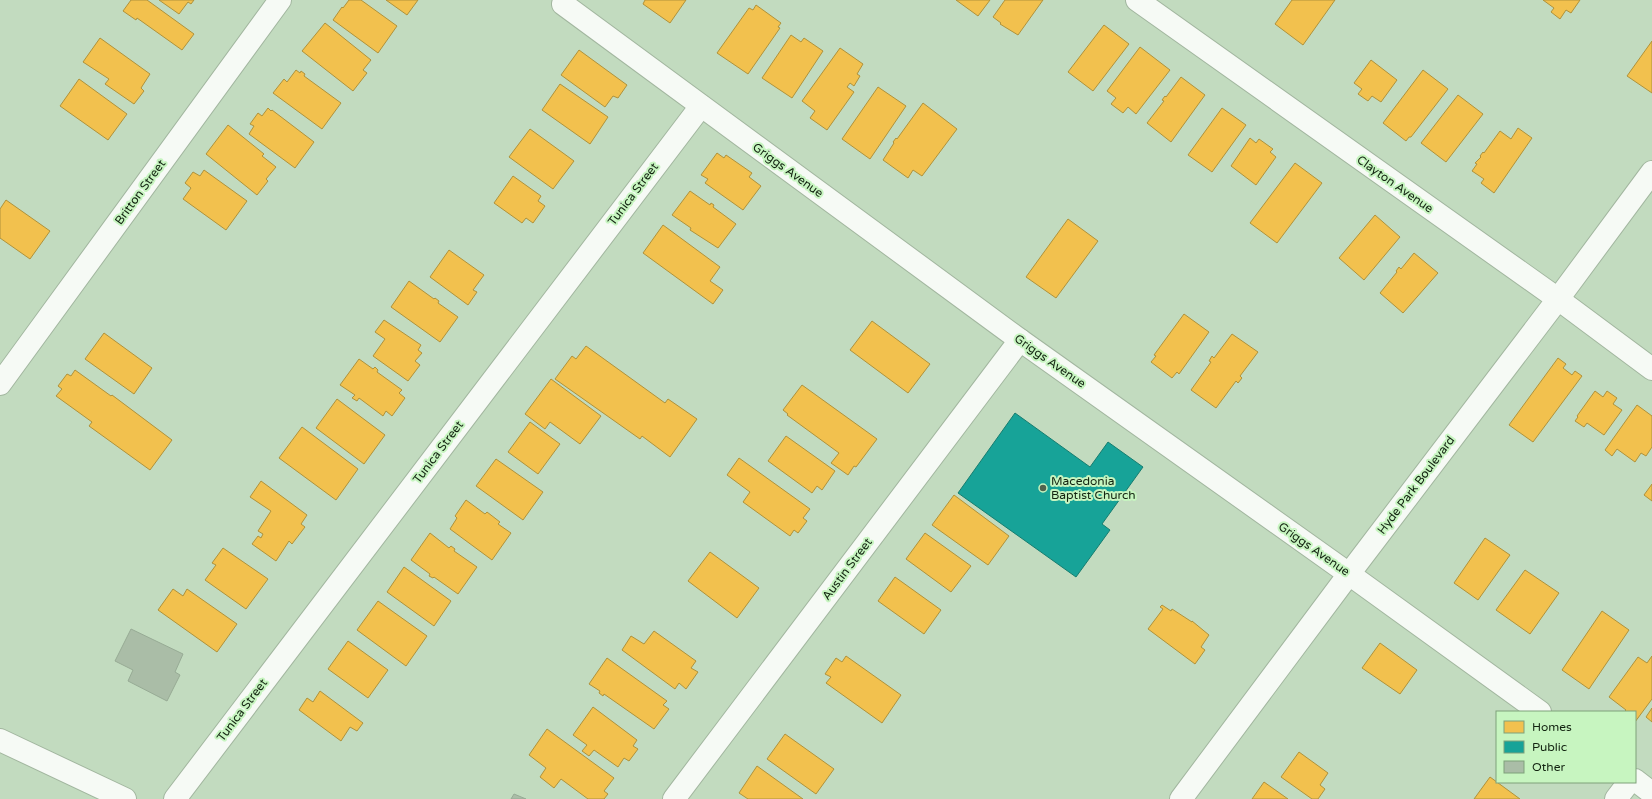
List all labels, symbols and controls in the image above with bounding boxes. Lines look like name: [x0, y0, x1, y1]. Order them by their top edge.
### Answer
street label: Griggs Avenue: [750, 140, 826, 200]
street label: Clayton Avenue: [1354, 152, 1436, 216]
street label: Britton Street: [112, 156, 169, 227]
street label: Tunica Street: [605, 160, 661, 228]
street label: Griggs Avenue: [1012, 331, 1088, 391]
street label: Tunica Street: [410, 418, 466, 486]
street label: Hyde Park Boulevard: [1375, 433, 1457, 537]
place label: Macedonia Baptist Church: [1051, 474, 1136, 502]
marker: Macedonia Baptist Church: [1038, 483, 1048, 493]
street label: Griggs Avenue: [1276, 519, 1352, 579]
street label: Austin Street: [819, 535, 875, 603]
street label: Tunica Street: [214, 676, 270, 744]
legend: [1496, 711, 1636, 783]
text: Homes: [1532, 720, 1572, 734]
text: Public: [1532, 740, 1567, 754]
text: Other: [1532, 760, 1565, 774]

